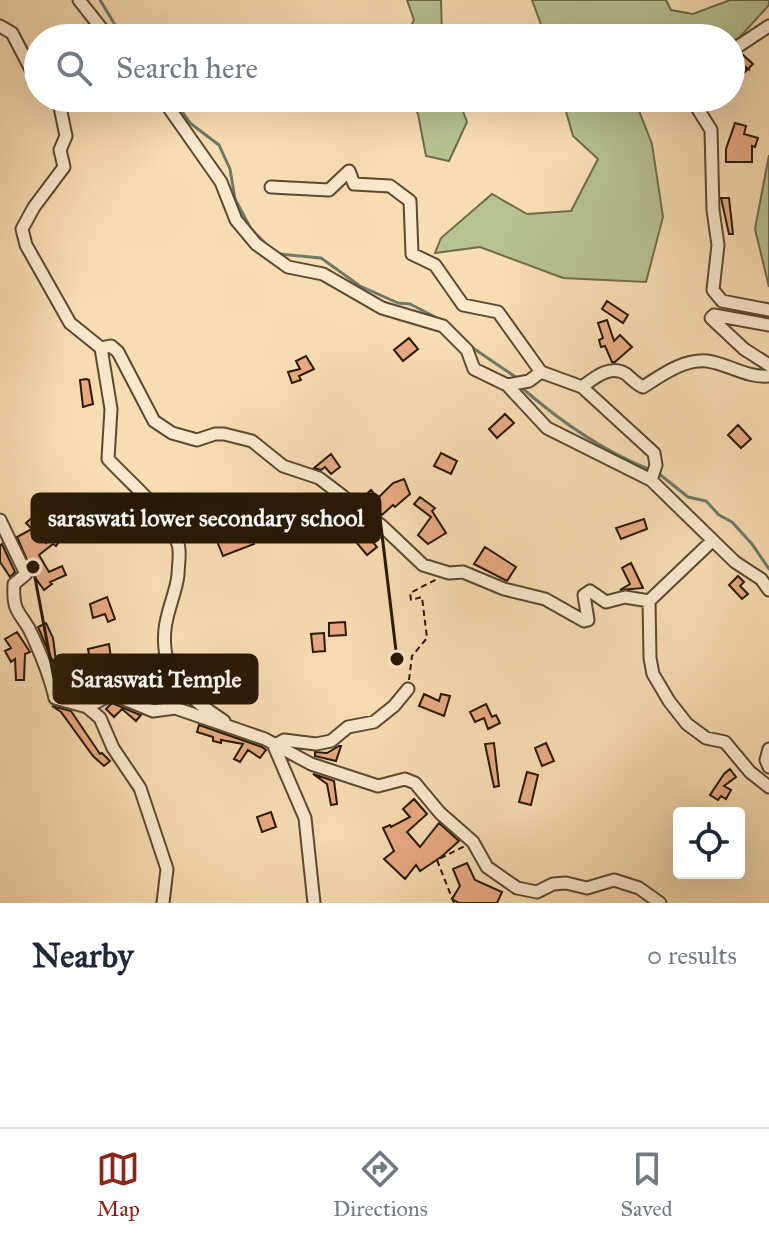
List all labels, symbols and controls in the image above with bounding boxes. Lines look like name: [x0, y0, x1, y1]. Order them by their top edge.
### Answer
search box: [24, 24, 745, 112]
icon: search: [52, 46, 96, 90]
text: Search here: [116, 50, 258, 86]
callout: saraswati lower secondary school: [32, 494, 380, 542]
text: saraswati lower secondary school: [48, 503, 364, 533]
callout: Saraswati Temple: [54, 655, 257, 703]
text: Saraswati Temple: [71, 664, 241, 694]
map controls: [673, 807, 745, 879]
button: locate: [673, 807, 745, 879]
text: Nearby: [32, 935, 134, 976]
text: 0 results: [647, 939, 737, 971]
tab: Map: [96, 1147, 140, 1222]
tab: Directions: [333, 1147, 428, 1222]
tab: Saved: [620, 1147, 673, 1222]

